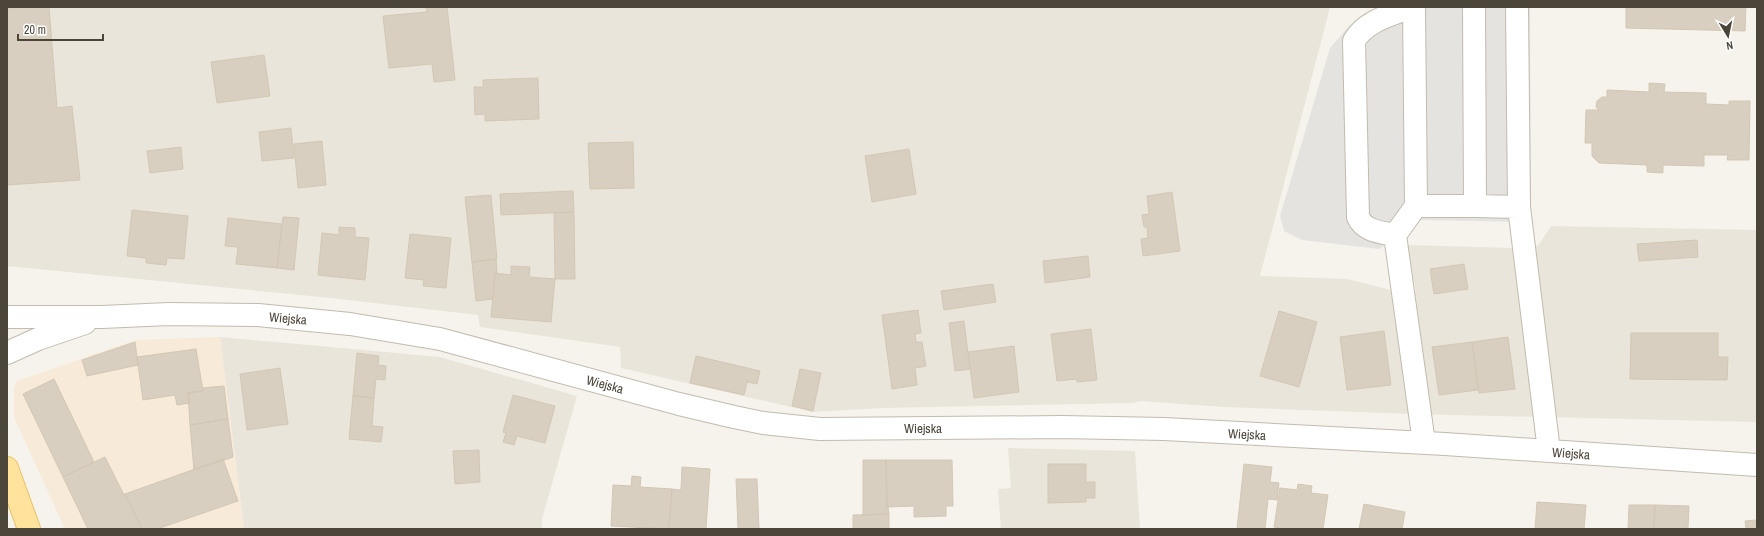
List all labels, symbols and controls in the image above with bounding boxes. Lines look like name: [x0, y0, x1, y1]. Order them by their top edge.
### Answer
scale bar: [18, 16, 103, 42]
north arrow: [1708, 16, 1748, 56]
text: 20 m: [24, 22, 46, 38]
text: N: [1725, 38, 1734, 53]
street label: Wiejska: [268, 308, 308, 329]
street label: Wiejska: [584, 371, 625, 398]
street label: Wiejska: [904, 420, 942, 437]
street label: Wiejska: [1228, 425, 1266, 444]
street label: Wiejska: [1551, 444, 1591, 463]

